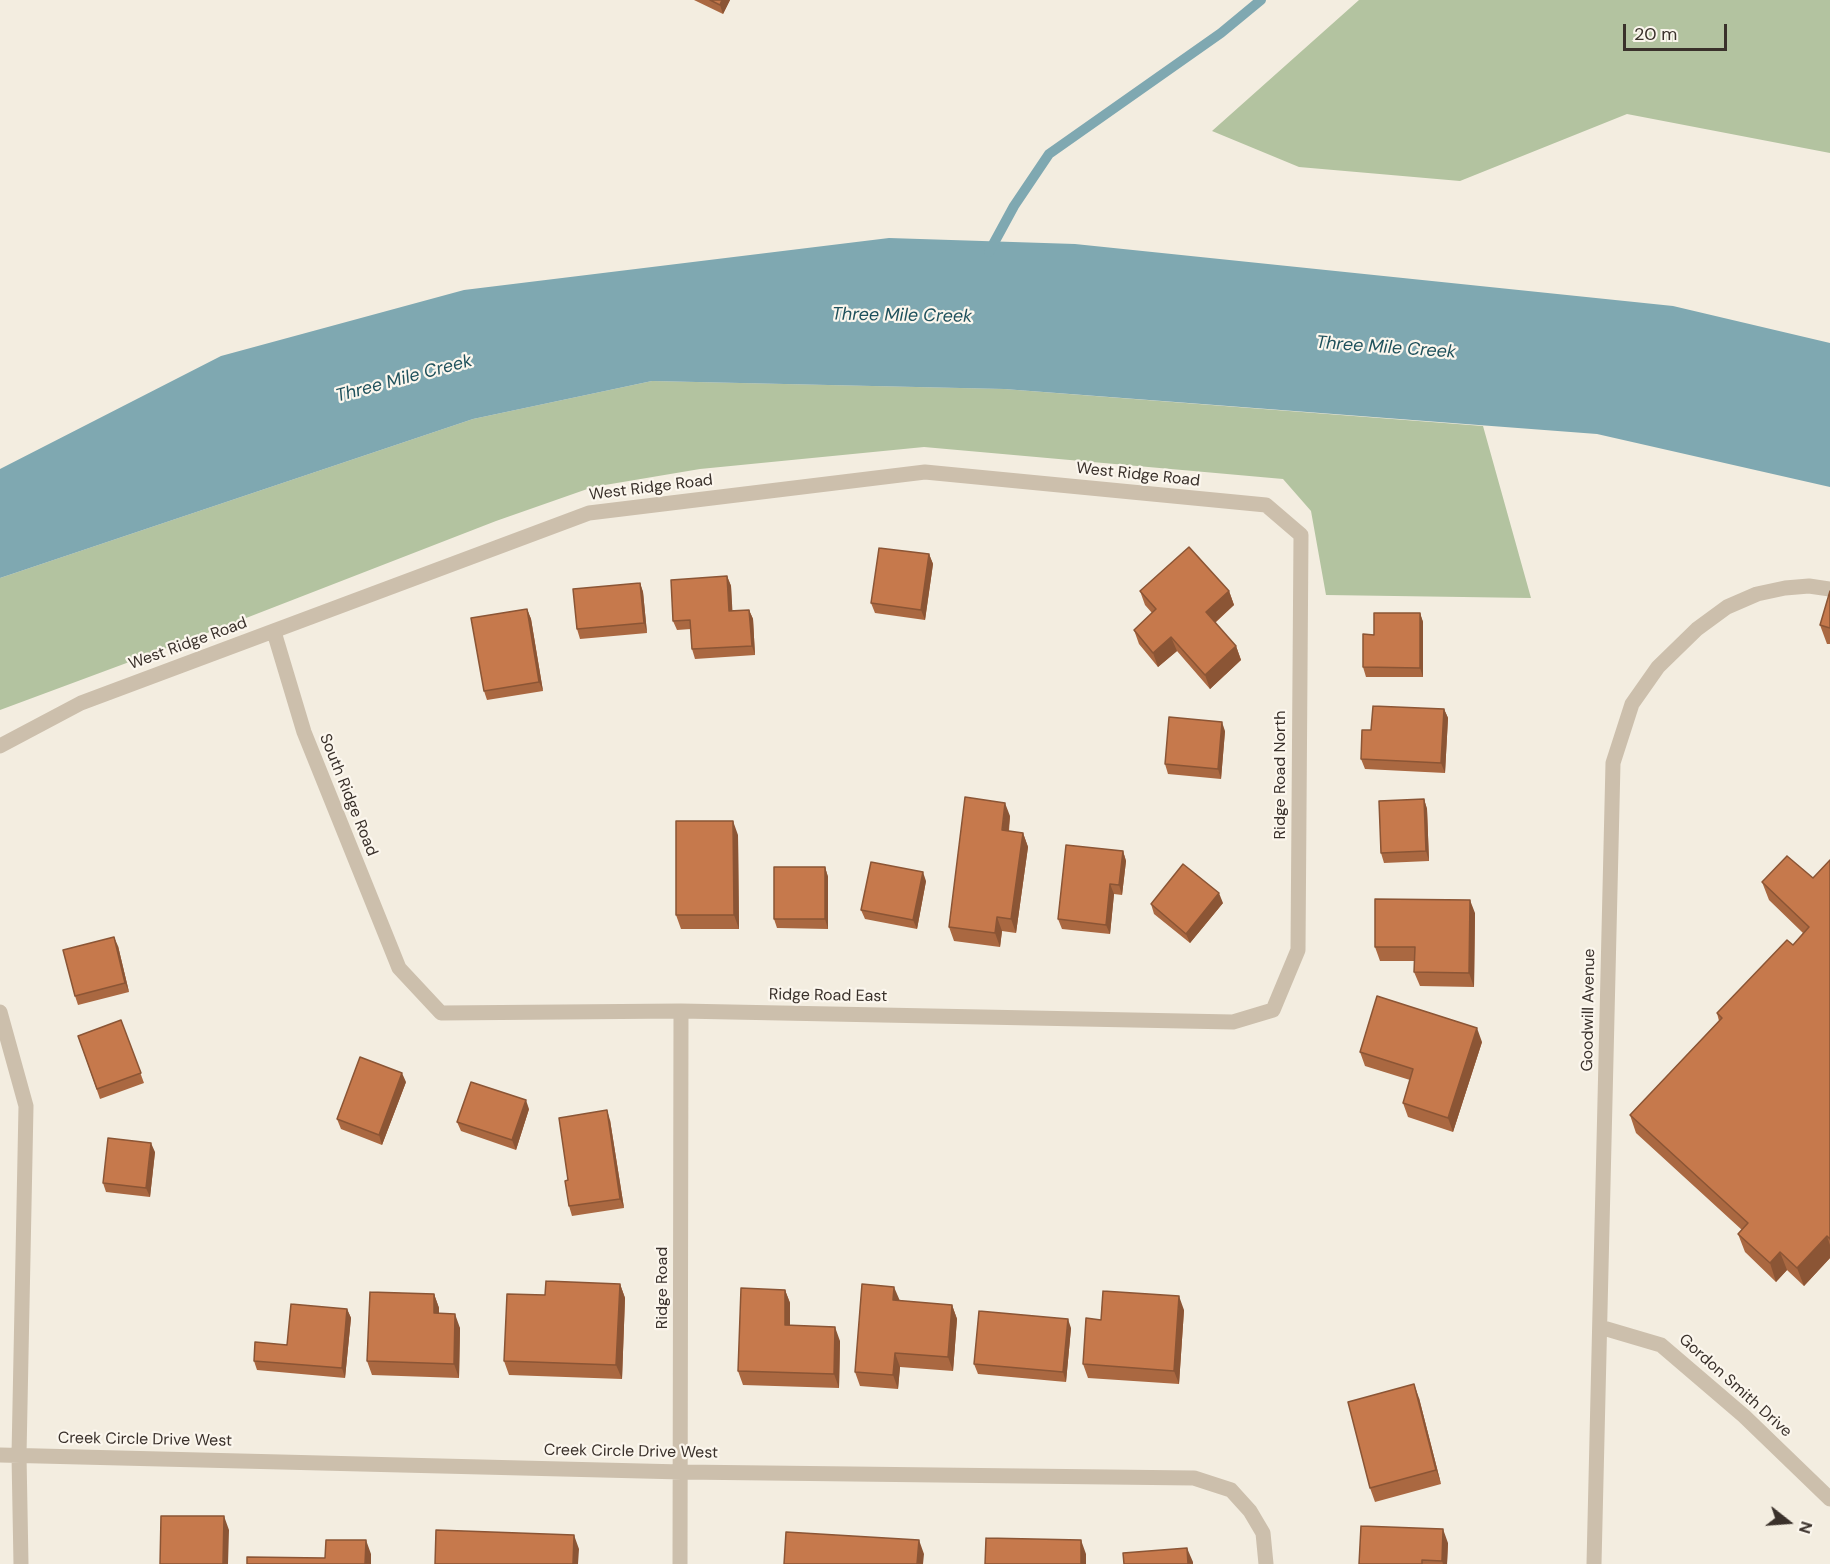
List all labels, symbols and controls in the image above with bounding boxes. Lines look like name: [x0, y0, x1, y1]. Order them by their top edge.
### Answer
scale bar: [1626, 12, 1730, 50]
text: 20 m: [1634, 22, 1677, 46]
water label: Three Mile Creek: [832, 304, 972, 328]
water label: Three Mile Creek: [1315, 332, 1457, 364]
water label: Three Mile Creek: [333, 350, 475, 408]
street label: West Ridge Road: [1075, 459, 1201, 491]
street label: West Ridge Road: [588, 471, 714, 505]
street label: West Ridge Road: [126, 614, 250, 674]
street label: Ridge Road North: [1271, 711, 1291, 839]
street label: South Ridge Road: [315, 731, 381, 859]
street label: Goodwill Avenue: [1578, 948, 1600, 1072]
street label: Ridge Road East: [769, 985, 887, 1007]
street label: Ridge Road: [653, 1247, 673, 1329]
street label: Gordon Smith Drive: [1675, 1330, 1795, 1442]
street label: Creek Circle Drive West: [58, 1429, 232, 1451]
street label: Creek Circle Drive West: [544, 1441, 718, 1463]
north arrow: [1758, 1492, 1818, 1552]
text: N: [1794, 1519, 1817, 1536]

